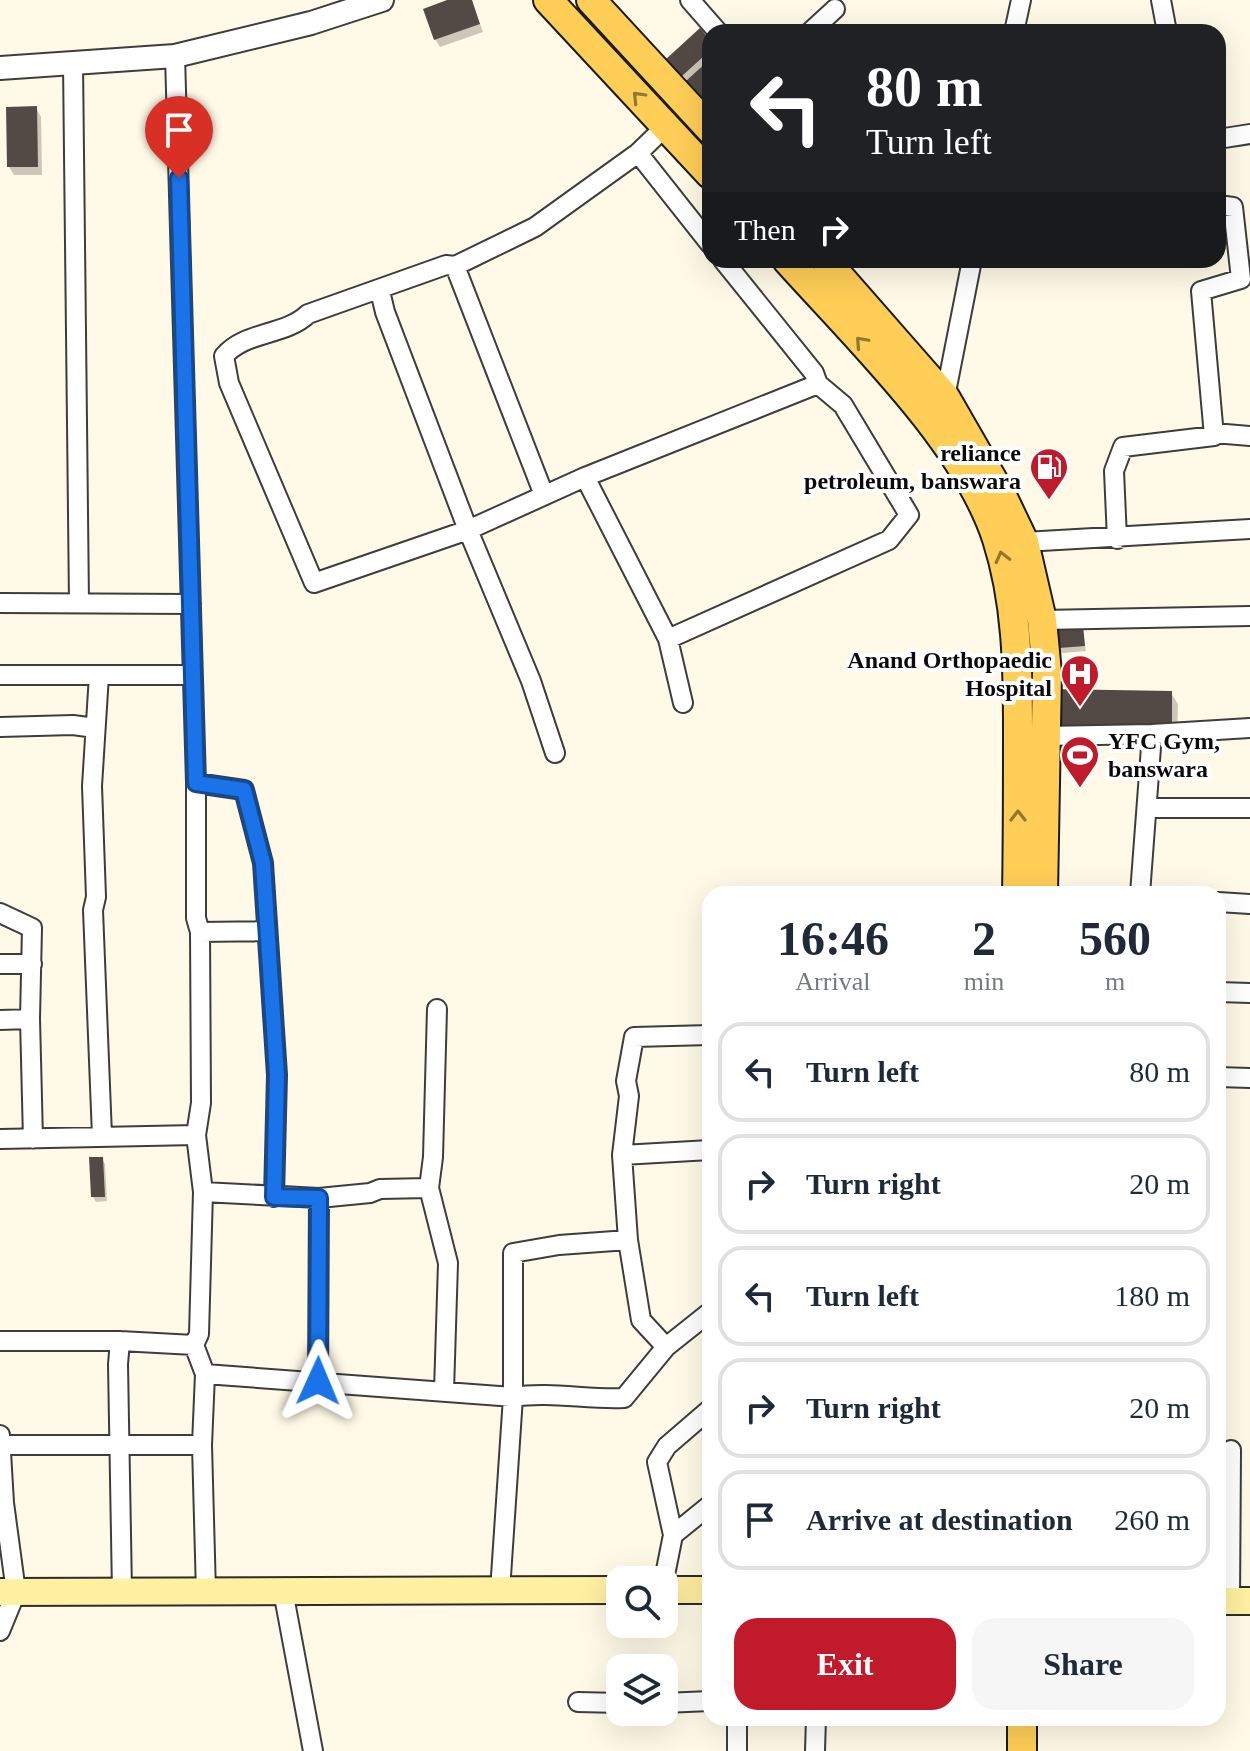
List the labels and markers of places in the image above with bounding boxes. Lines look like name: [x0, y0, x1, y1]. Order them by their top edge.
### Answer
pin: [145, 96, 213, 178]
place label: reliance petroleum, banswara: [804, 440, 1021, 494]
fuel station icon: reliance petroleum, banswara: [1028, 446, 1070, 501]
place label: Anand Orthopaedic Hospital: [847, 647, 1052, 701]
hospital icon: Anand Orthopaedic Hospital: [1059, 653, 1101, 708]
place label: YFC Gym, banswara: [1108, 728, 1220, 782]
sports icon: YFC Gym, banswara: [1059, 734, 1101, 789]

